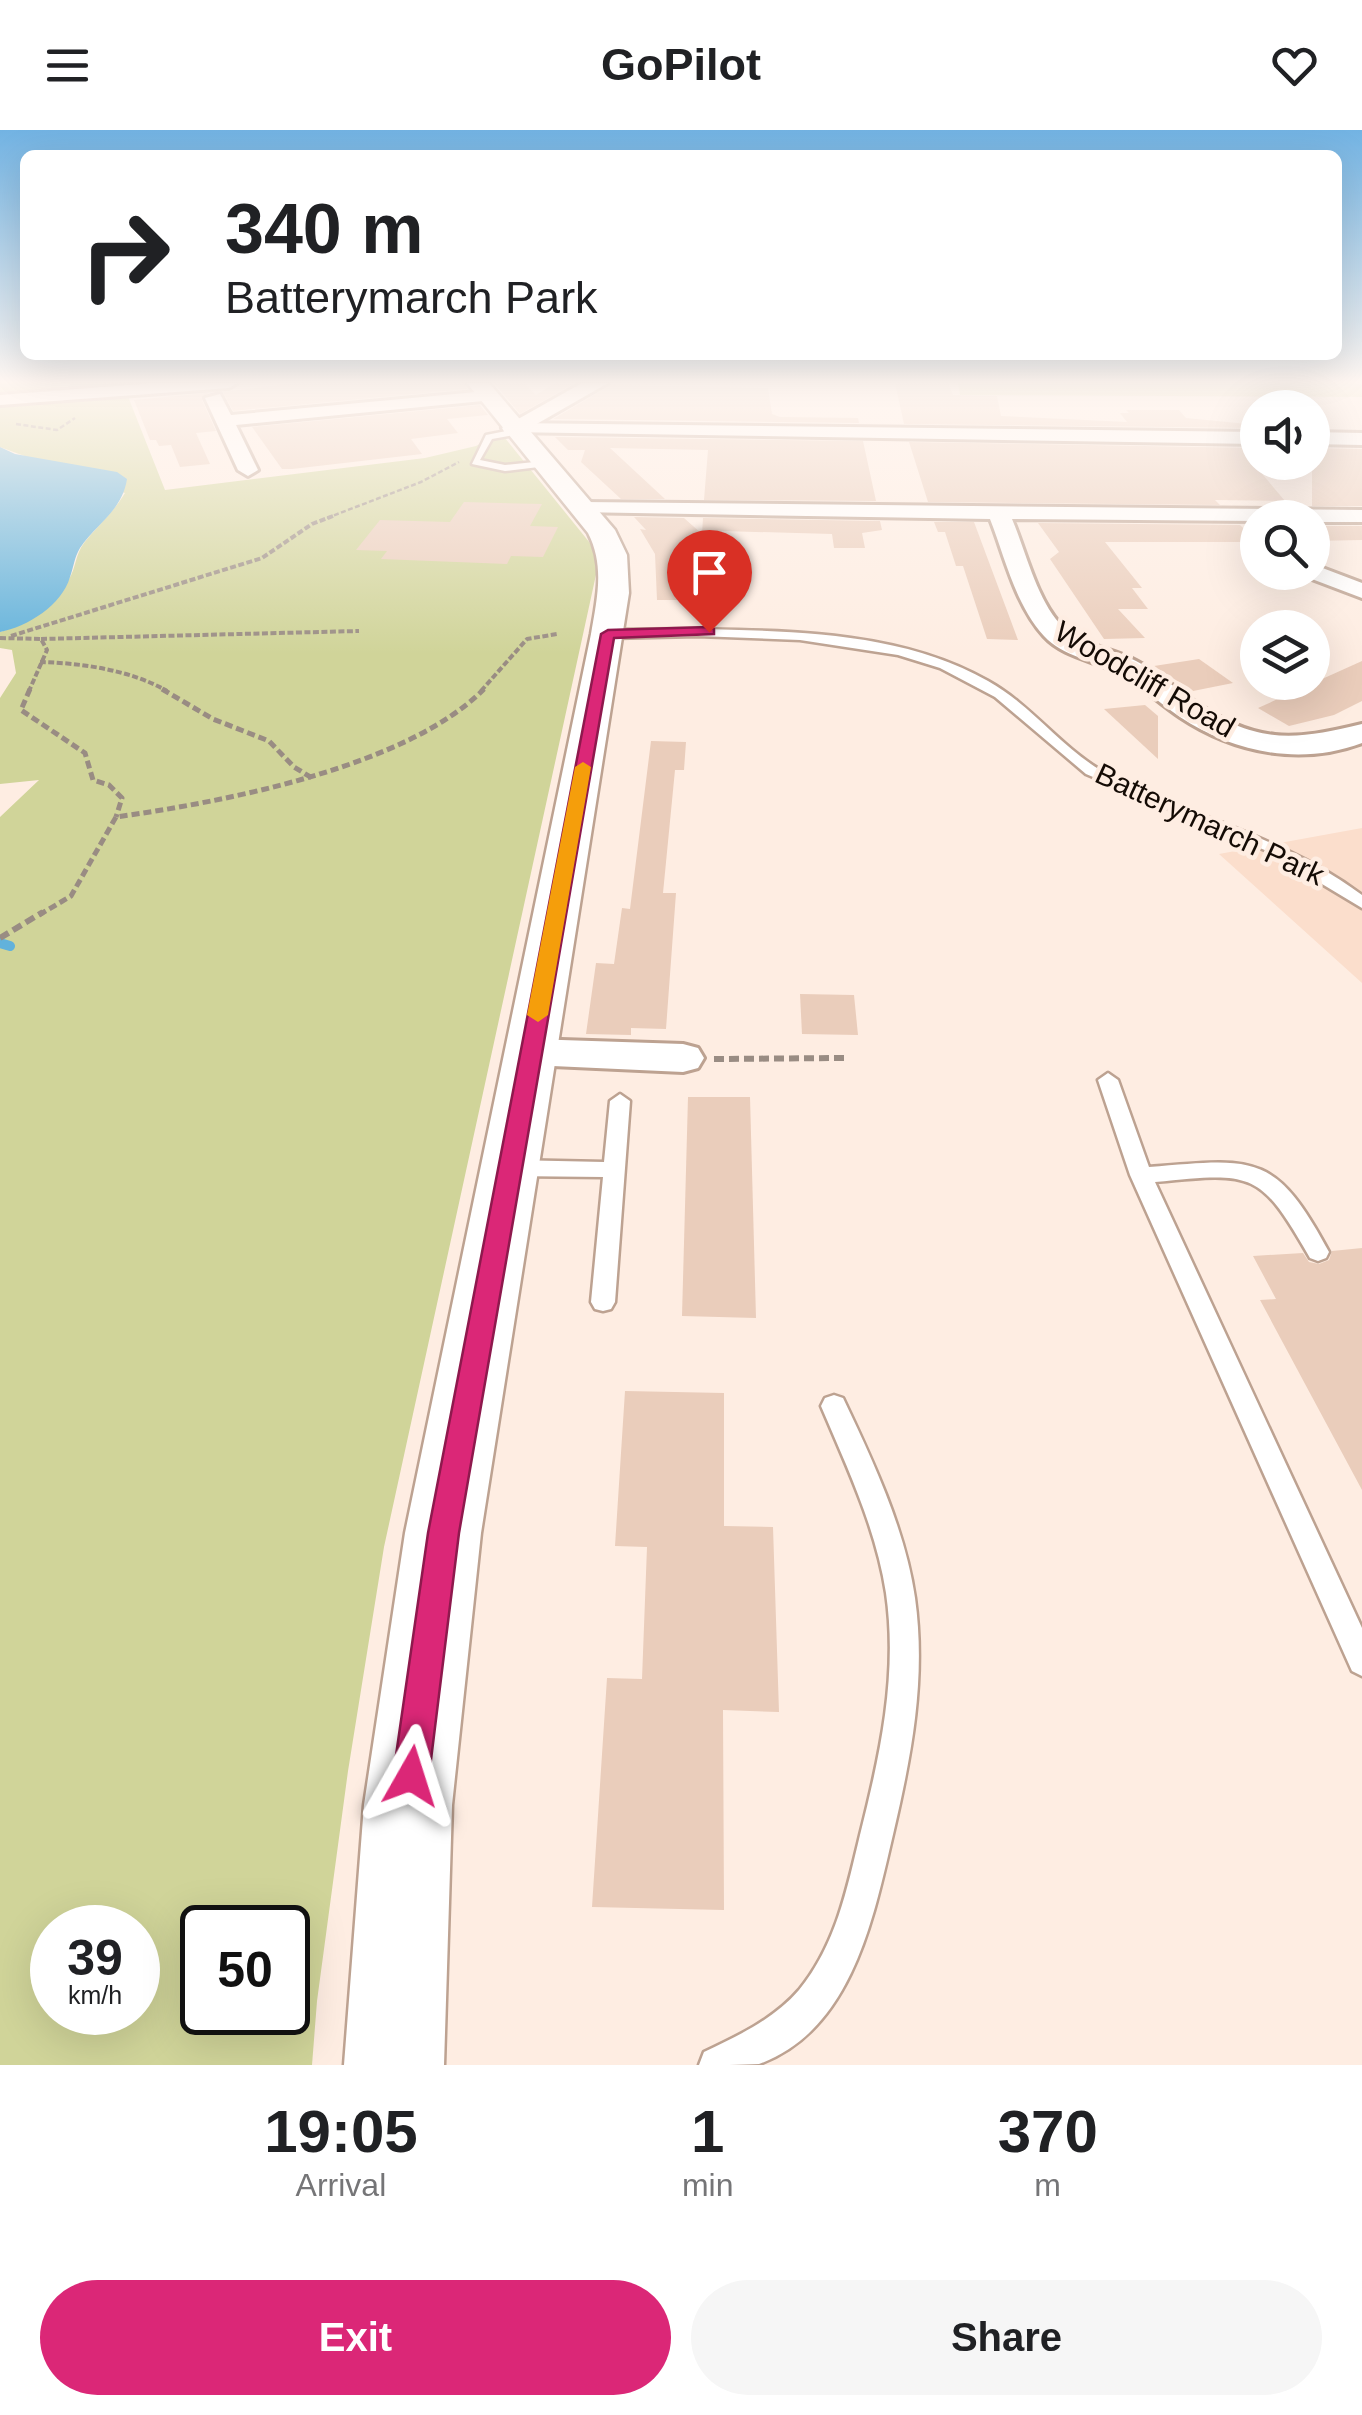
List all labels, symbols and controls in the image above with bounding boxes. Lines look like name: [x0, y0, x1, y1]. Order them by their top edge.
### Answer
icon: menu: [40, 38, 95, 93]
icon: heart: [1267, 38, 1322, 93]
text: GoPilot: [601, 39, 761, 90]
icon: right: [60, 190, 190, 320]
text: 340 m: [225, 190, 423, 268]
text: Batterymarch Park: [225, 272, 598, 323]
map controls: [1240, 390, 1330, 700]
button: sound: [1240, 390, 1330, 480]
button: search: [1240, 500, 1330, 590]
pin: [667, 530, 752, 633]
icon: arrive: [682, 545, 737, 600]
button: layers: [1240, 610, 1330, 700]
street label: Woodcliff Road: [1049, 614, 1241, 744]
street label: Batterymarch Park: [1090, 757, 1330, 892]
position arrow: [359, 1724, 463, 1828]
speed limit sign: 50: [180, 1905, 310, 2035]
text: 39: [67, 1930, 123, 1986]
text: km/h: [68, 1981, 122, 2009]
text: 19:05: [264, 2098, 418, 2165]
text: 1: [691, 2098, 724, 2165]
text: 370: [998, 2098, 1098, 2165]
text: Arrival: [296, 2167, 386, 2203]
text: min: [682, 2167, 733, 2203]
text: m: [1034, 2167, 1061, 2203]
button: Exit: [40, 2280, 671, 2395]
button: Share: [691, 2280, 1322, 2395]

